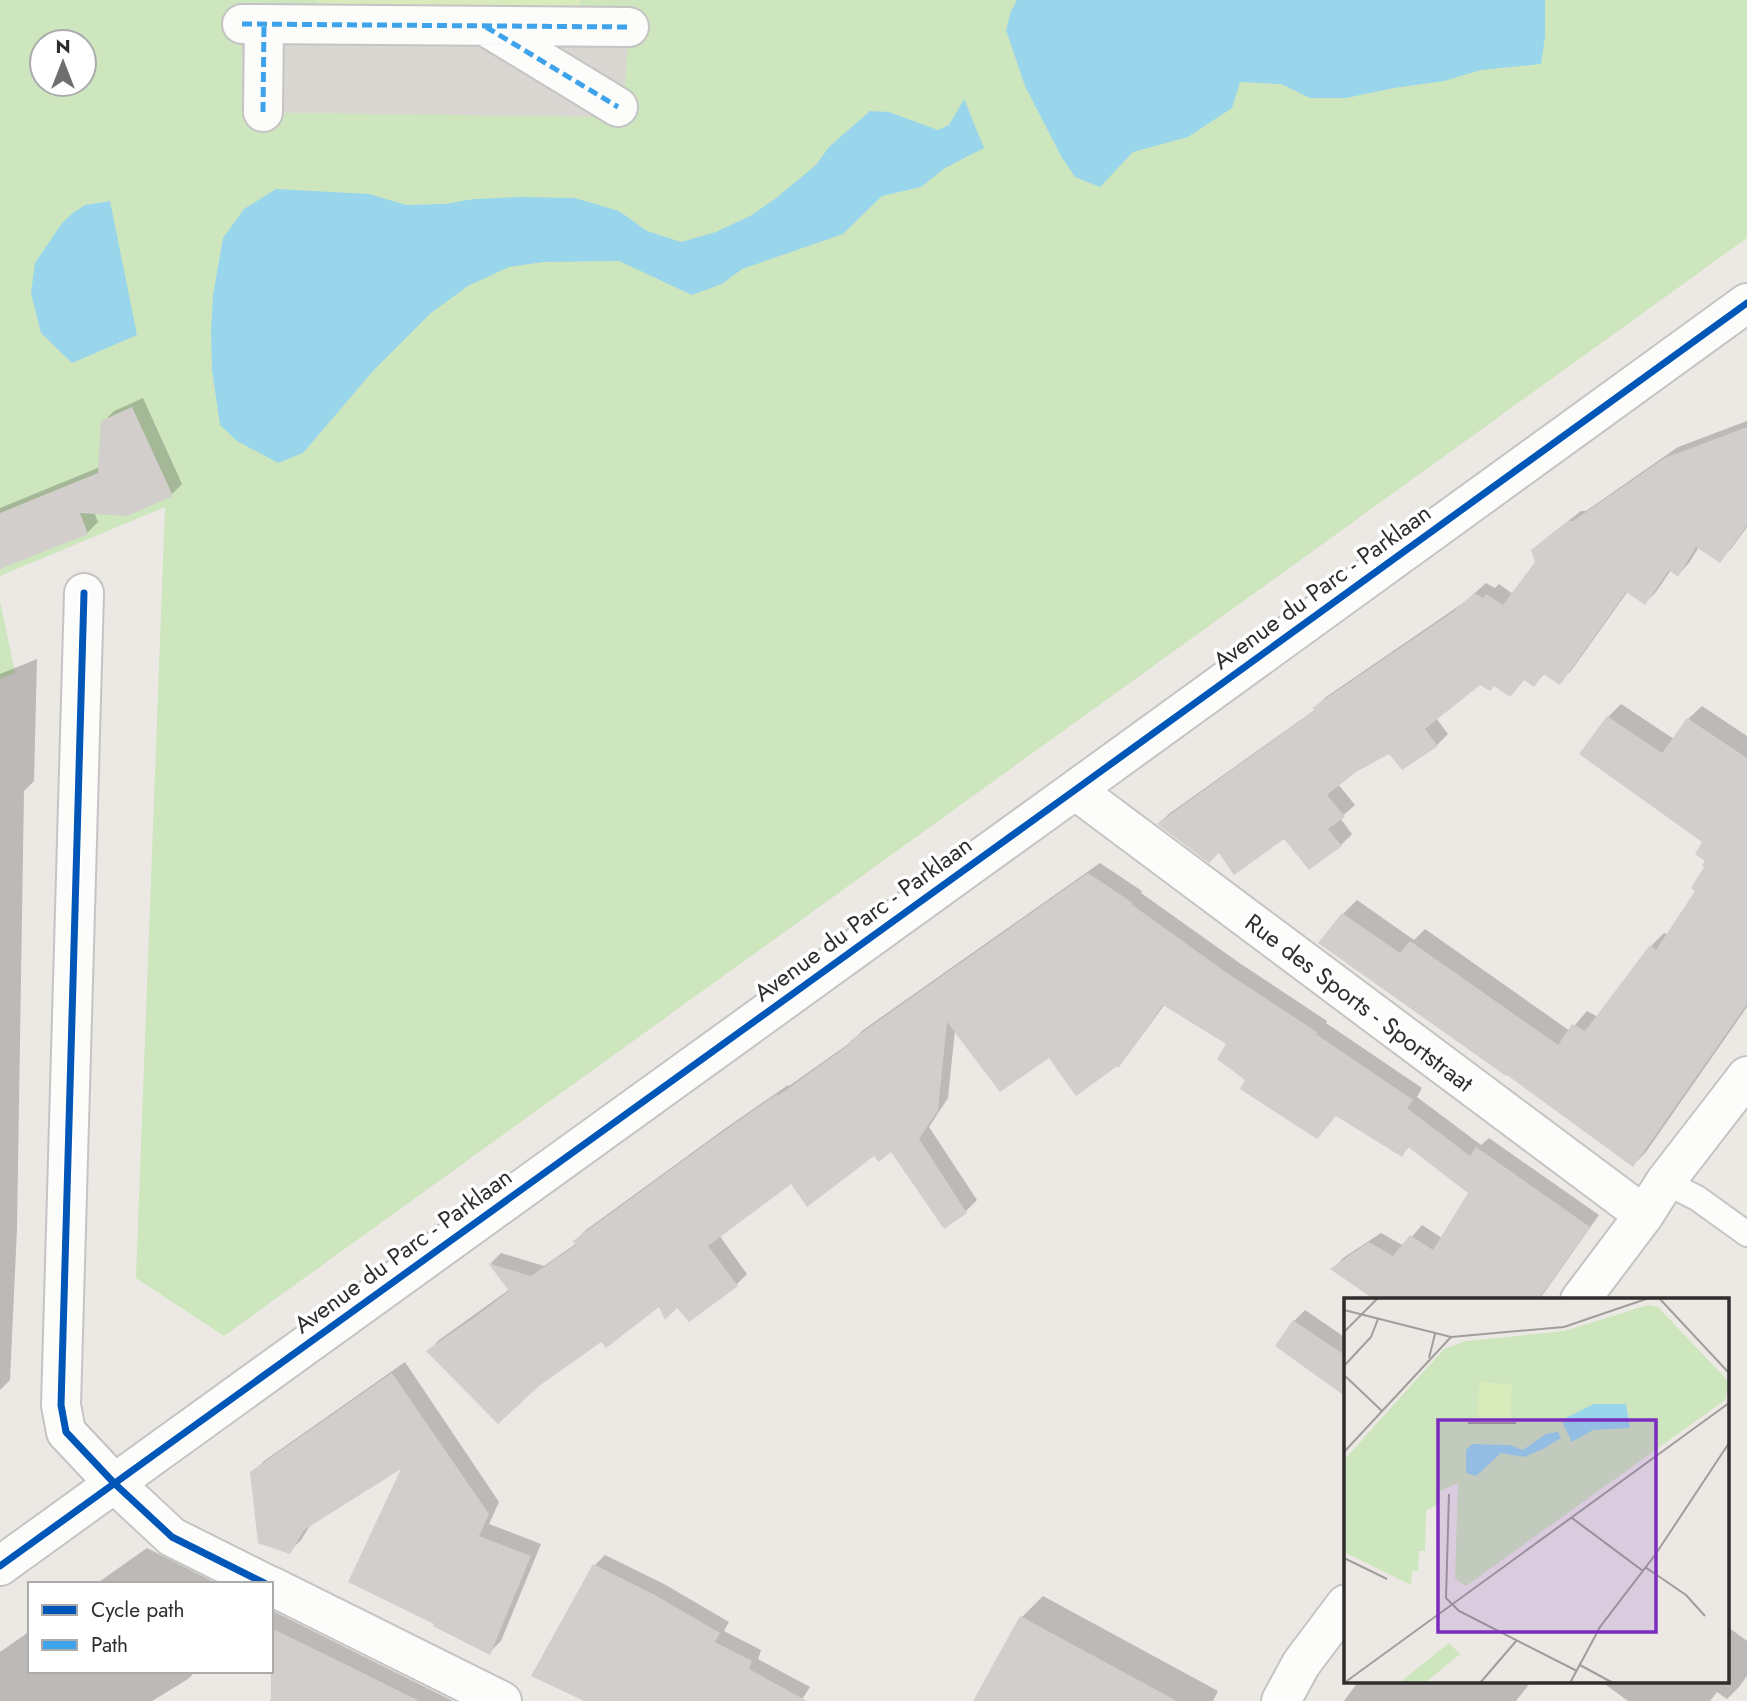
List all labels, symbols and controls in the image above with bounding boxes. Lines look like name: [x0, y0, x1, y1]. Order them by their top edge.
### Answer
north arrow: [28, 28, 98, 98]
text: N: [55, 33, 71, 60]
street label: Avenue du Parc - Parklaan: [1205, 495, 1438, 678]
street label: Avenue du Parc - Parklaan: [746, 827, 979, 1010]
street label: Rue des Sports - Sportstraat: [1238, 905, 1481, 1100]
street label: Avenue du Parc - Parklaan: [286, 1159, 519, 1342]
inset map: [1344, 1298, 1730, 1684]
legend: [28, 1582, 273, 1673]
text: Cycle path: [91, 1595, 184, 1625]
text: Path: [91, 1630, 128, 1660]

